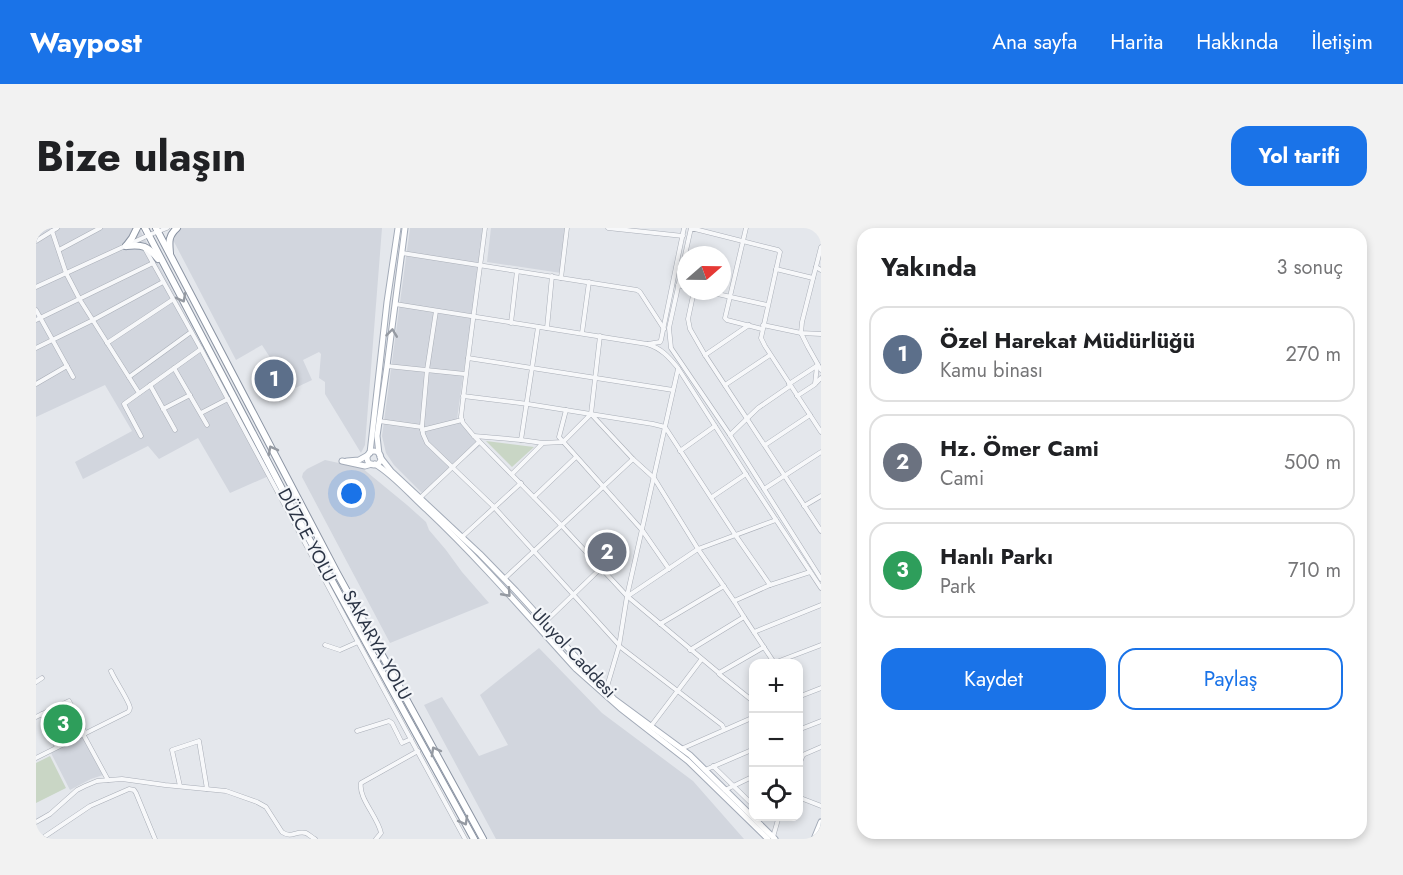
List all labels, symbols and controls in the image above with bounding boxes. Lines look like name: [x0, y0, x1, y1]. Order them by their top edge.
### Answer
text: Waypost: [30, 22, 142, 63]
text: Ana sayfa: [992, 27, 1077, 57]
text: Harita: [1110, 27, 1163, 57]
text: Hakkında: [1196, 27, 1278, 57]
text: İletişim: [1311, 27, 1373, 57]
text: Bize ulaşın: [36, 126, 246, 187]
button: Yol tarifi: [1231, 126, 1367, 186]
north arrow: [677, 246, 731, 300]
text: Yakında: [881, 248, 977, 286]
text: 3 sonuç: [1277, 253, 1343, 282]
one-way arrow: [175, 292, 186, 303]
text: Özel Harekat Müdürlüğü: [940, 324, 1195, 356]
one-way arrow: [385, 329, 397, 338]
text: 1: [897, 340, 908, 369]
text: 270 m: [1286, 340, 1341, 369]
pin: 1: [254, 356, 294, 402]
text: Kamu binası: [940, 356, 1043, 385]
text: Hz. Ömer Cami: [940, 432, 1099, 464]
one-way arrow: [268, 445, 280, 456]
text: 2: [896, 448, 909, 477]
text: 500 m: [1284, 448, 1341, 477]
text: Cami: [940, 464, 984, 493]
your location: [337, 479, 366, 508]
street label: DÜZCE YOLU: [271, 483, 343, 587]
pin: 2: [588, 530, 626, 574]
text: Hanlı Parkı: [940, 540, 1053, 572]
text: 3: [896, 556, 909, 585]
text: 710 m: [1288, 556, 1341, 585]
text: Park: [940, 572, 976, 601]
street label: SAKARYA YOLU: [336, 585, 418, 705]
one-way arrow: [500, 586, 511, 597]
street label: Uluyol Caddesi: [525, 602, 623, 704]
button: Kaydet: [881, 648, 1106, 710]
button: Paylaş: [1118, 648, 1343, 710]
map controls: [749, 659, 803, 821]
button: +: [749, 659, 803, 713]
pin: 3: [44, 702, 82, 746]
button: −: [749, 713, 803, 767]
one-way arrow: [431, 747, 442, 757]
button: locate: [749, 767, 803, 821]
one-way arrow: [457, 815, 468, 825]

